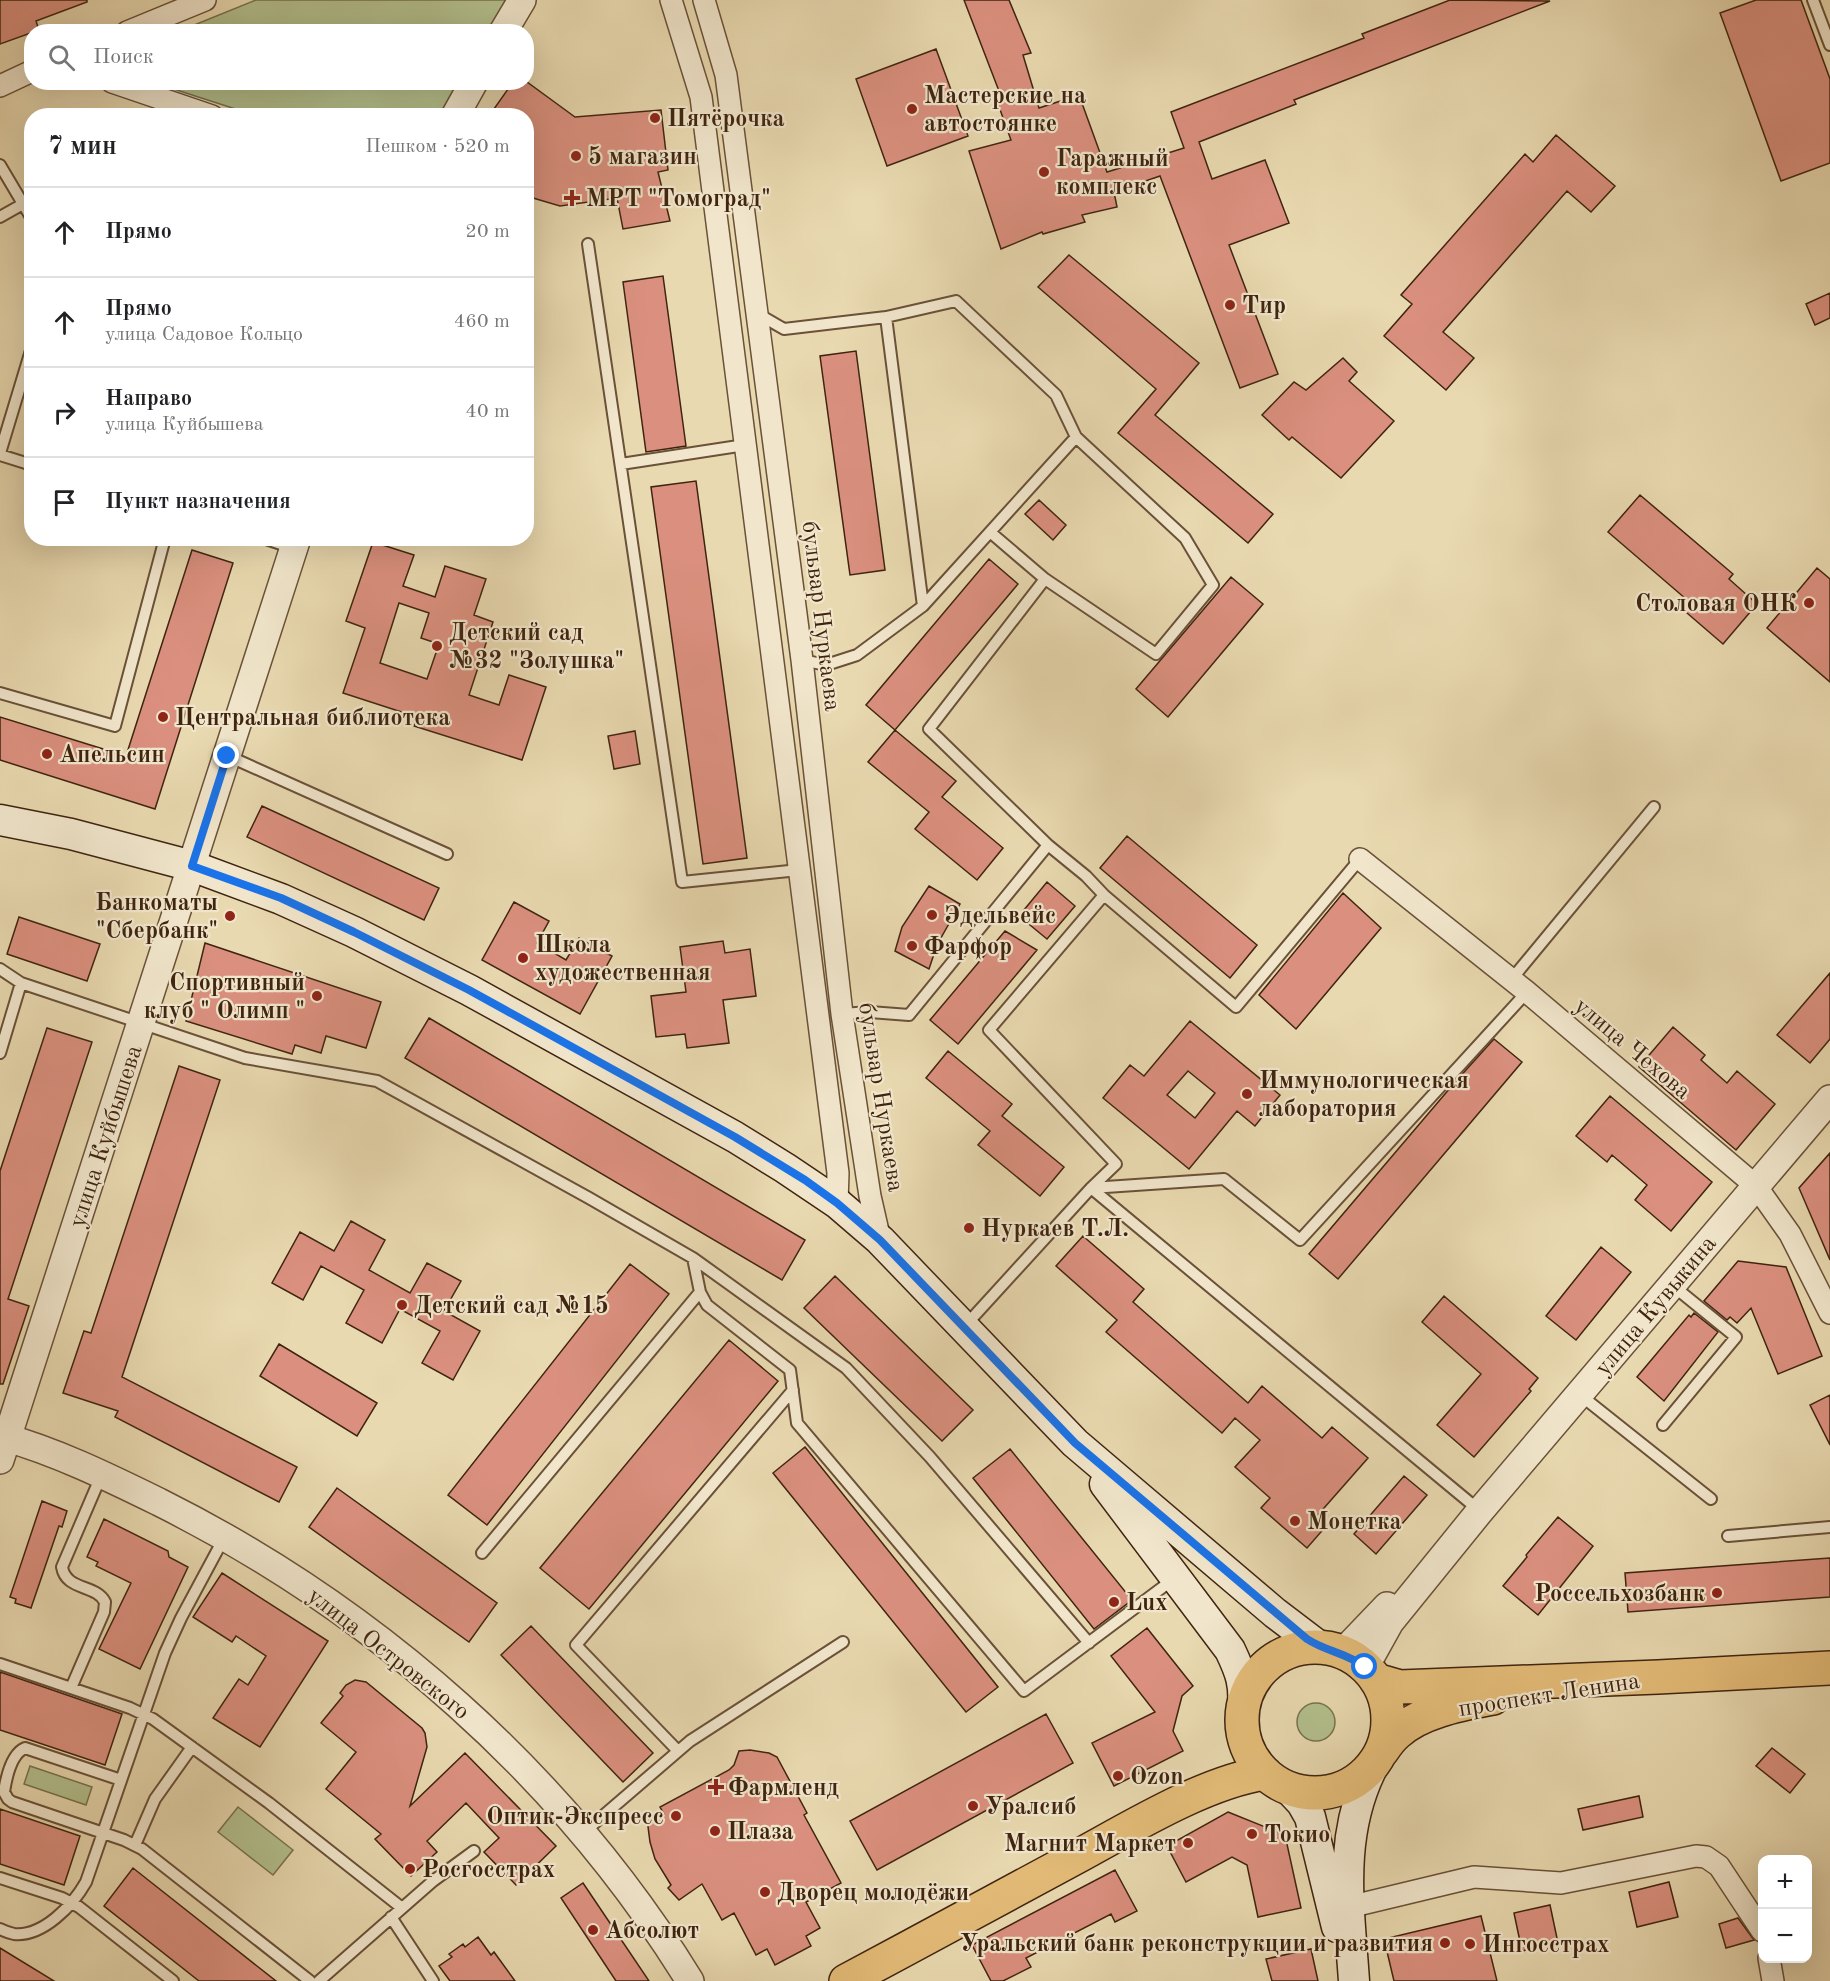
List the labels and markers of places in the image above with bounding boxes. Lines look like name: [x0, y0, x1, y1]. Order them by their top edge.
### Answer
place label: Мастерские на автостоянке: [924, 85, 1086, 137]
marker: Мастерские на автостоянке: [905, 102, 919, 116]
place label: Пятёрочка: [667, 108, 785, 132]
marker: Пятёрочка: [648, 111, 662, 125]
place label: 5 магазин: [588, 145, 697, 170]
place label: Гаражный комплекс: [1056, 148, 1169, 200]
marker: 5 магазин: [569, 149, 583, 163]
marker: Гаражный комплекс: [1037, 165, 1051, 179]
place label: МРТ "Томоград": [586, 188, 771, 212]
marker: МРТ "Томоград": [563, 189, 581, 207]
place label: Тир: [1242, 295, 1286, 319]
marker: Тир: [1223, 298, 1237, 312]
place label: Столовая ОНК: [1635, 593, 1797, 617]
marker: Столовая ОНК: [1802, 596, 1816, 610]
place label: Детский сад №32 "Золушка": [449, 622, 624, 674]
marker: Детский сад №32 "Золушка": [430, 639, 444, 653]
place label: Центральная библиотека: [175, 707, 450, 731]
marker: Центральная библиотека: [156, 710, 170, 724]
place label: Апельсин: [59, 744, 165, 768]
marker: Апельсин: [40, 747, 54, 761]
place label: Банкоматы "Сбербанк": [95, 892, 218, 944]
place label: Эдельвейс: [944, 905, 1056, 929]
marker: Эдельвейс: [925, 908, 939, 922]
marker: Банкоматы "Сбербанк": [223, 909, 237, 923]
place label: Школа художественная: [535, 934, 711, 986]
place label: Фарфор: [924, 936, 1012, 960]
marker: Фарфор: [905, 939, 919, 953]
marker: Школа художественная: [516, 951, 530, 965]
place label: Спортивный клуб " Олимп ": [144, 972, 305, 1024]
marker: Спортивный клуб " Олимп ": [310, 989, 324, 1003]
place label: Иммунологическая лаборатория: [1259, 1070, 1469, 1122]
marker: Иммунологическая лаборатория: [1240, 1087, 1254, 1101]
place label: Нуркаев Т.Л.: [981, 1218, 1129, 1242]
marker: Нуркаев Т.Л.: [962, 1221, 976, 1235]
place label: Детский сад №15: [414, 1294, 609, 1319]
marker: Детский сад №15: [395, 1298, 409, 1312]
place label: Монетка: [1307, 1511, 1402, 1535]
marker: Монетка: [1288, 1514, 1302, 1528]
place label: Россельхозбанк: [1534, 1583, 1705, 1607]
marker: Россельхозбанк: [1710, 1586, 1724, 1600]
place label: Lux: [1126, 1592, 1168, 1616]
marker: Lux: [1107, 1595, 1121, 1609]
place label: Ozon: [1130, 1766, 1184, 1790]
marker: Ozon: [1111, 1769, 1125, 1783]
place label: Фармленд: [728, 1777, 839, 1801]
marker: Фармленд: [709, 1780, 723, 1794]
place label: Уралсиб: [985, 1796, 1076, 1820]
marker: Уралсиб: [966, 1799, 980, 1813]
place label: Оптик-Экспресс: [486, 1806, 664, 1830]
marker: Оптик-Экспресс: [669, 1809, 683, 1823]
place label: Плаза: [727, 1821, 794, 1845]
marker: Плаза: [708, 1824, 722, 1838]
place label: Токио: [1264, 1824, 1330, 1848]
marker: Токио: [1245, 1827, 1259, 1841]
place label: Магнит Маркет: [1004, 1833, 1176, 1857]
marker: Магнит Маркет: [1181, 1836, 1195, 1850]
place label: Росгосстрах: [422, 1859, 555, 1883]
marker: Росгосстрах: [403, 1862, 417, 1876]
place label: Дворец молодёжи: [777, 1882, 969, 1906]
marker: Дворец молодёжи: [758, 1885, 772, 1899]
place label: Абсолют: [605, 1920, 699, 1944]
marker: Абсолют: [586, 1923, 600, 1937]
place label: Уральский банк реконструкции и развития: [960, 1933, 1433, 1957]
place label: Ингосстрах: [1482, 1934, 1610, 1958]
marker: Уральский банк реконструкции и развития: [1438, 1936, 1452, 1950]
marker: Ингосстрах: [1463, 1937, 1477, 1951]

